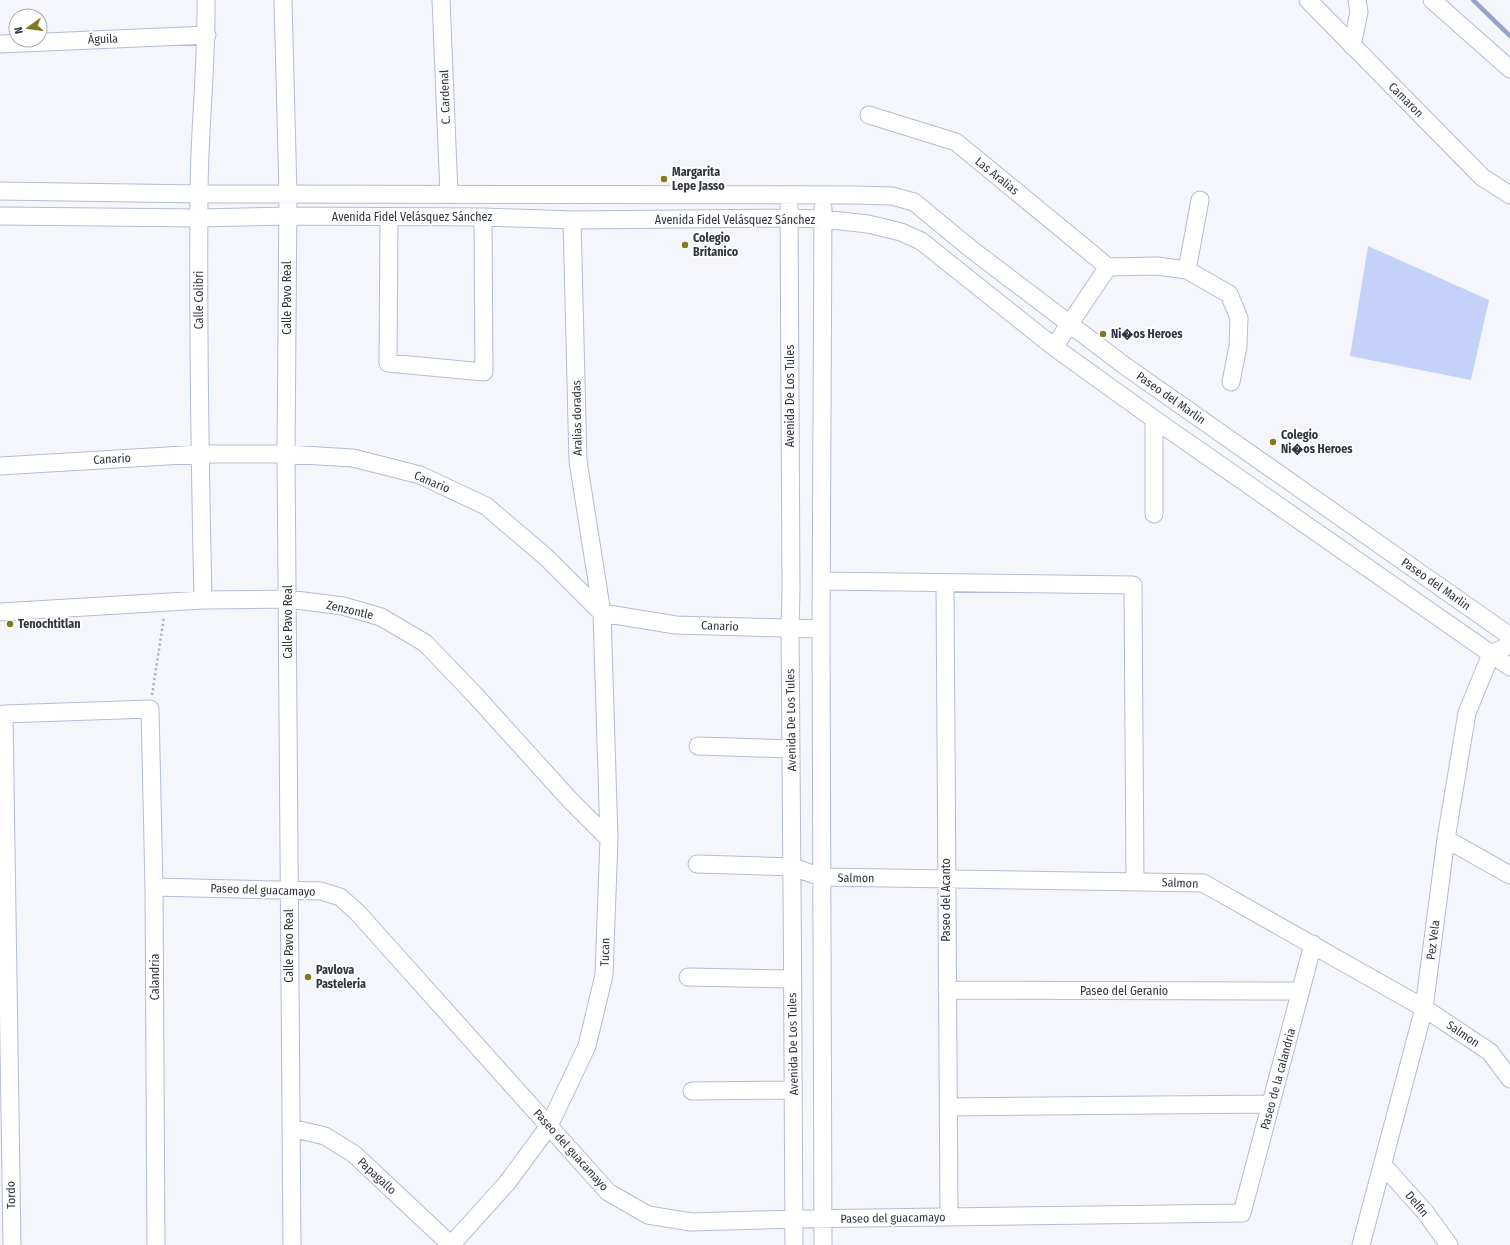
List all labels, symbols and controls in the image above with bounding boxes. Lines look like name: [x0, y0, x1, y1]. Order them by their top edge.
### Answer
north arrow: [8, 8, 48, 48]
text: N: [12, 26, 26, 35]
street label: Águila: [88, 30, 118, 47]
street label: C. Cardenal: [437, 69, 453, 125]
street label: Camaron: [1386, 80, 1426, 120]
street label: Las Aralias: [972, 154, 1022, 198]
place label: Margarita Lepe Jasso: [672, 165, 725, 193]
marker: Margarita Lepe Jasso: [659, 174, 669, 184]
street label: Avenida Fidel Velásquez Sánchez: [332, 210, 492, 224]
street label: Avenida Fidel Velásquez Sánchez: [655, 213, 815, 227]
place label: Colegio Britanico: [693, 231, 739, 259]
marker: Colegio Britanico: [680, 240, 690, 250]
street label: Calle Pavo Real: [280, 261, 294, 335]
street label: Calle Colibri: [192, 271, 206, 329]
place label: Ni�os Heroes: [1111, 327, 1183, 341]
marker: Ni�os Heroes: [1098, 329, 1108, 339]
street label: Avenida De Los Tules: [783, 345, 797, 447]
street label: Paseo del Marlin: [1134, 369, 1208, 427]
street label: Aralias doradas: [569, 380, 585, 456]
place label: Colegio Ni�os Heroes: [1281, 428, 1353, 456]
marker: Colegio Ni�os Heroes: [1268, 437, 1278, 447]
street label: Canario: [93, 451, 131, 467]
street label: Canario: [412, 468, 452, 496]
street label: Paseo del Marlin: [1399, 555, 1473, 613]
street label: Calle Pavo Real: [281, 585, 295, 659]
street label: Zenzontle: [325, 598, 375, 622]
place label: Tenochtitlan: [18, 617, 80, 631]
street label: Canario: [701, 618, 739, 634]
marker: Tenochtitlan: [5, 619, 15, 629]
street label: Avenida De Los Tules: [783, 669, 799, 771]
street label: Paseo del Acanto: [939, 858, 953, 942]
street label: Salmon: [838, 871, 874, 885]
street label: Salmon: [1161, 875, 1199, 891]
street label: Paseo del guacamayo: [210, 881, 316, 899]
street label: Calle Pavo Real: [282, 909, 296, 983]
street label: Pez Vela: [1424, 919, 1442, 961]
street label: Tucan: [598, 937, 612, 967]
street label: Calandria: [148, 954, 162, 1000]
place label: Pavlova Pasteleria: [316, 963, 366, 991]
marker: Pavlova Pasteleria: [303, 972, 313, 982]
street label: Paseo del Geranio: [1080, 984, 1168, 998]
street label: Avenida De Los Tules: [785, 993, 801, 1095]
street label: Salmon: [1444, 1018, 1482, 1050]
street label: Paseo de la calandria: [1258, 1027, 1298, 1131]
street label: Paseo del guacamayo: [531, 1106, 611, 1194]
street label: Papagallo: [355, 1155, 399, 1197]
street label: Tordo: [4, 1181, 18, 1209]
street label: Delfin: [1402, 1189, 1432, 1219]
street label: Paseo del guacamayo: [840, 1210, 946, 1226]

